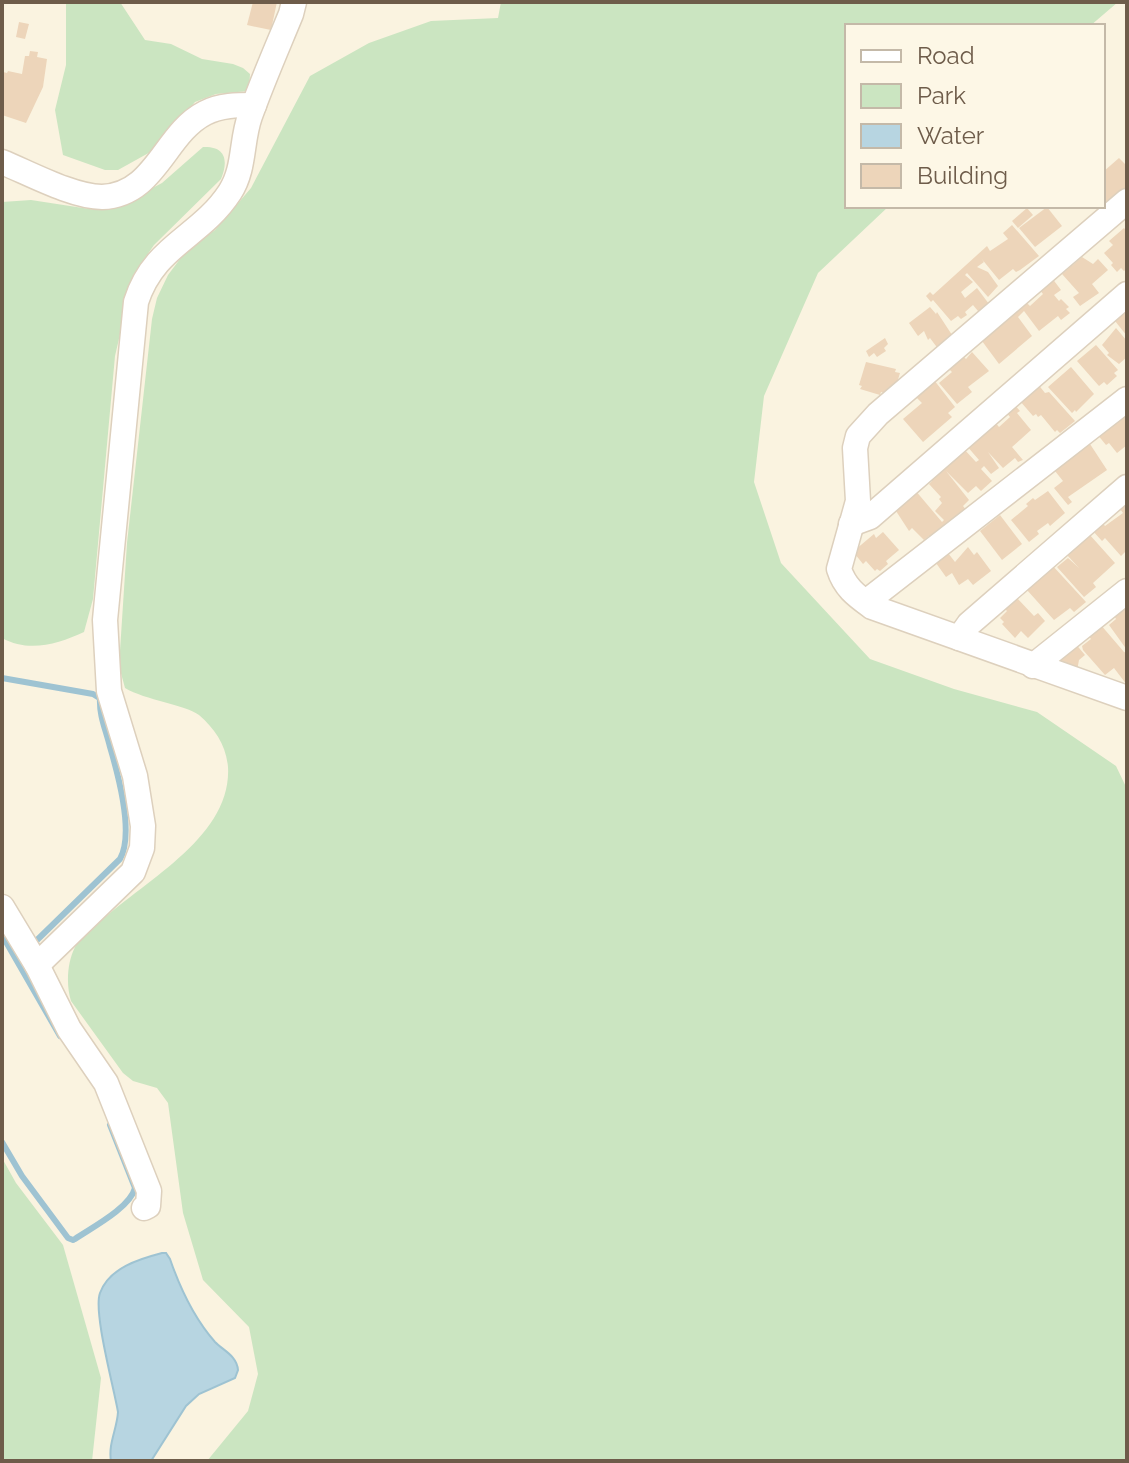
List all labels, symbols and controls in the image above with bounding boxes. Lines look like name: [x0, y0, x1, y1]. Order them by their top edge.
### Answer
legend: [845, 24, 1105, 208]
text: Road: [917, 41, 975, 70]
text: Park: [917, 81, 966, 110]
text: Water: [917, 121, 985, 150]
text: Building: [917, 161, 1008, 190]

